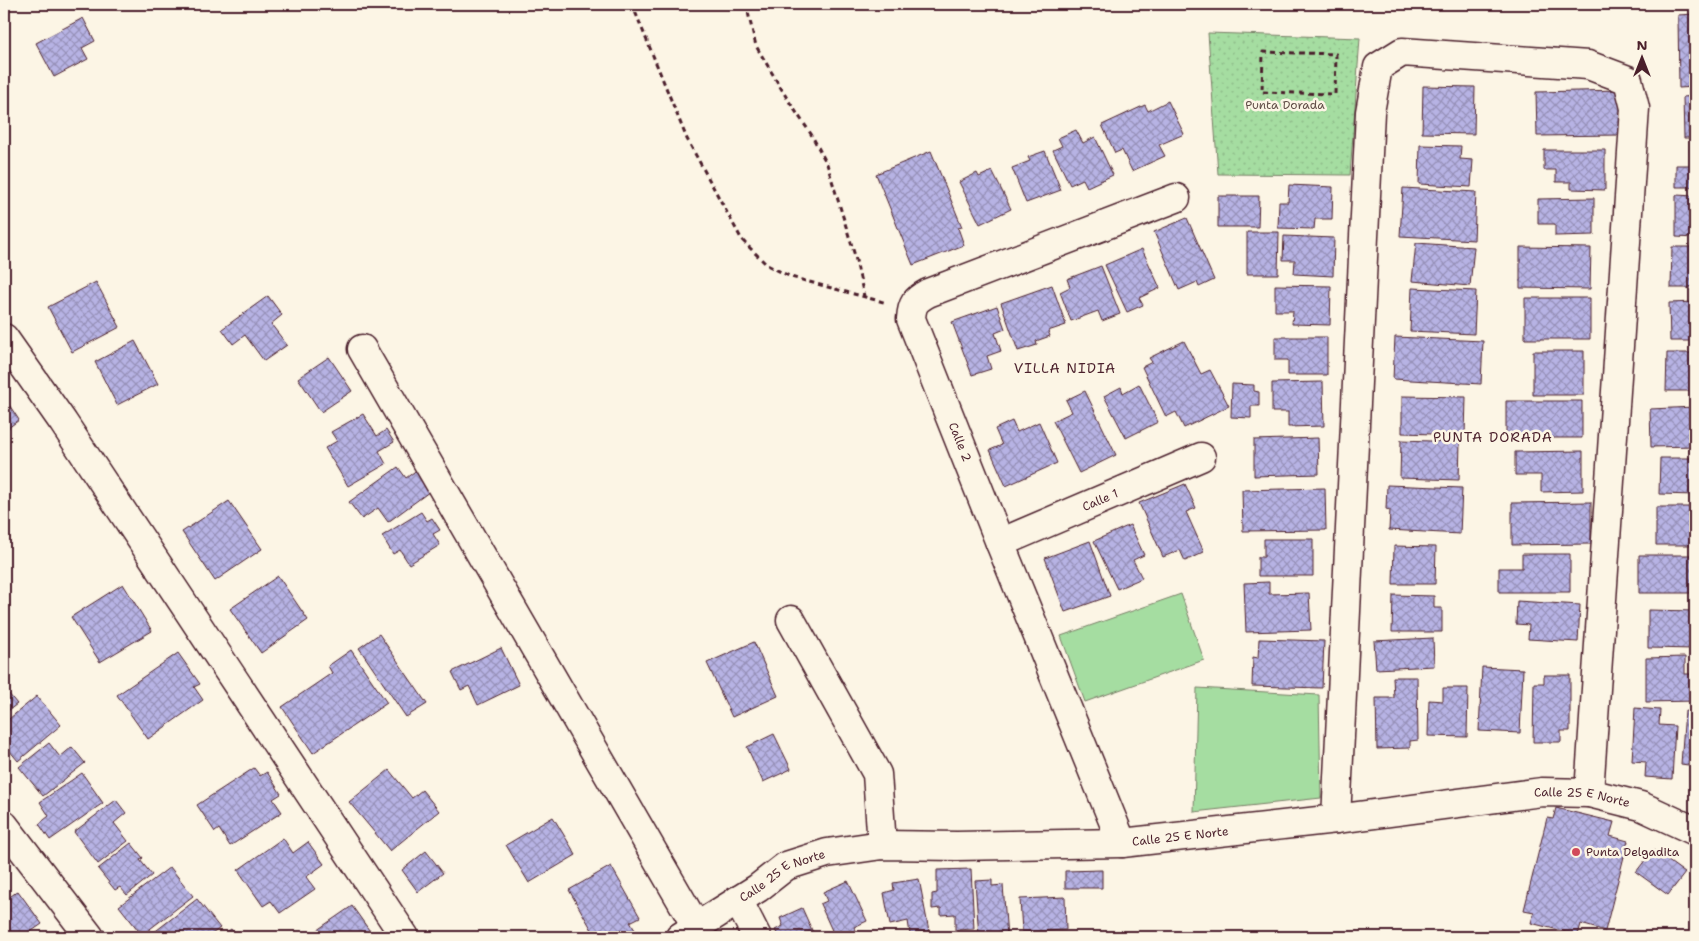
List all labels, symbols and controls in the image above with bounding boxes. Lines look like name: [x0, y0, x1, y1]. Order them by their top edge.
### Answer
north arrow: [1616, 32, 1666, 82]
text: N: [1636, 36, 1648, 54]
park label: Punta Dorada: [1245, 97, 1325, 113]
district label: VILLA NIDIA: [1014, 359, 1116, 377]
street label: Calle 2: [945, 420, 975, 464]
district label: PUNTA DORADA: [1433, 428, 1553, 446]
street label: Calle 1: [1080, 485, 1121, 515]
street label: Calle 25 E Norte: [1533, 784, 1632, 811]
street label: Calle 25 E Norte: [1131, 823, 1230, 850]
place label: Punta Delgadita: [1586, 844, 1680, 860]
street label: Calle 25 E Norte: [736, 846, 827, 906]
marker: Punta Delgadita: [1570, 846, 1582, 858]

